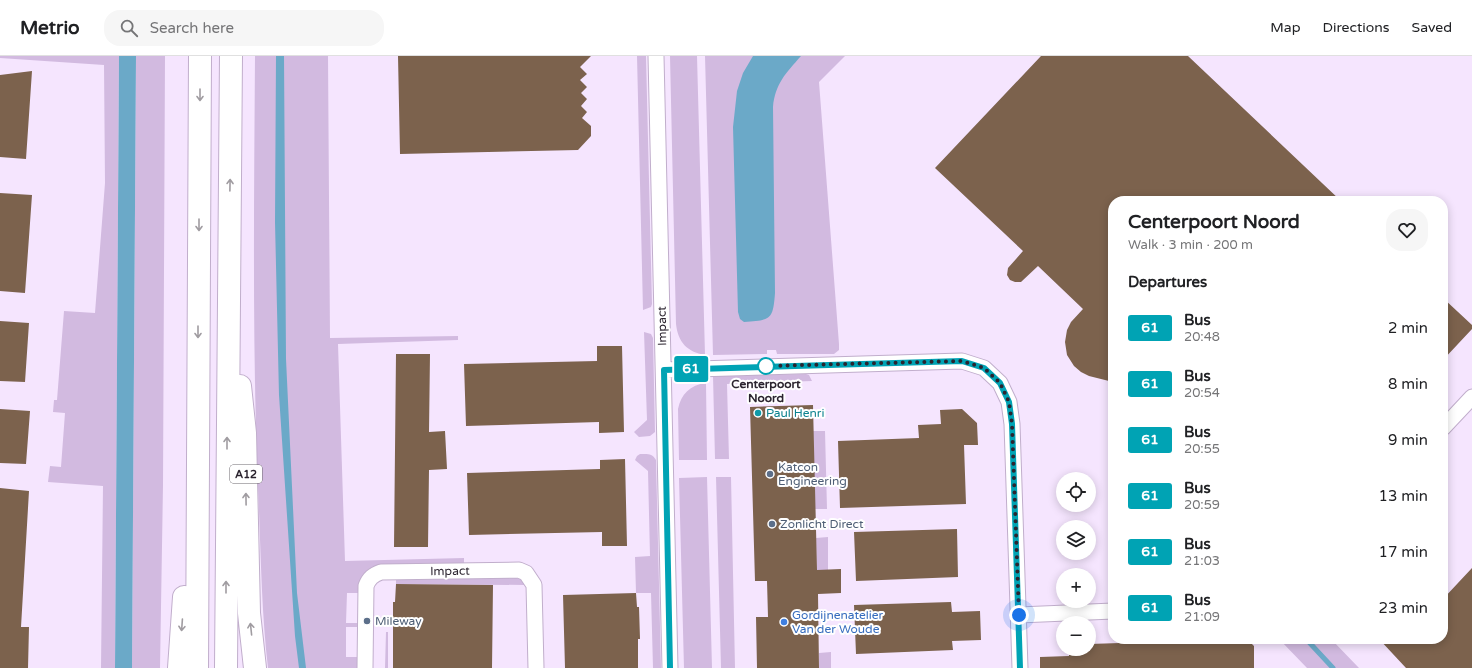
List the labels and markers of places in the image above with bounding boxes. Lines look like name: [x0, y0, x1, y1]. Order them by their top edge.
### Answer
marker: Centerpoort Noord: [757, 357, 775, 375]
place label: Centerpoort Noord: [731, 377, 801, 405]
place label: Paul Henri: [766, 406, 824, 420]
marker: Paul Henri: [753, 408, 763, 418]
place label: Katcon Engineering: [778, 460, 847, 488]
marker: Katcon Engineering: [765, 469, 775, 479]
place label: Zonlicht Direct: [780, 517, 864, 531]
marker: Zonlicht Direct: [767, 519, 777, 529]
place label: Gordijnenatelier Van der Woude: [792, 608, 883, 636]
place label: Mileway: [375, 614, 422, 628]
marker: Mileway: [362, 616, 372, 626]
marker: Gordijnenatelier Van der Woude: [779, 617, 789, 627]

